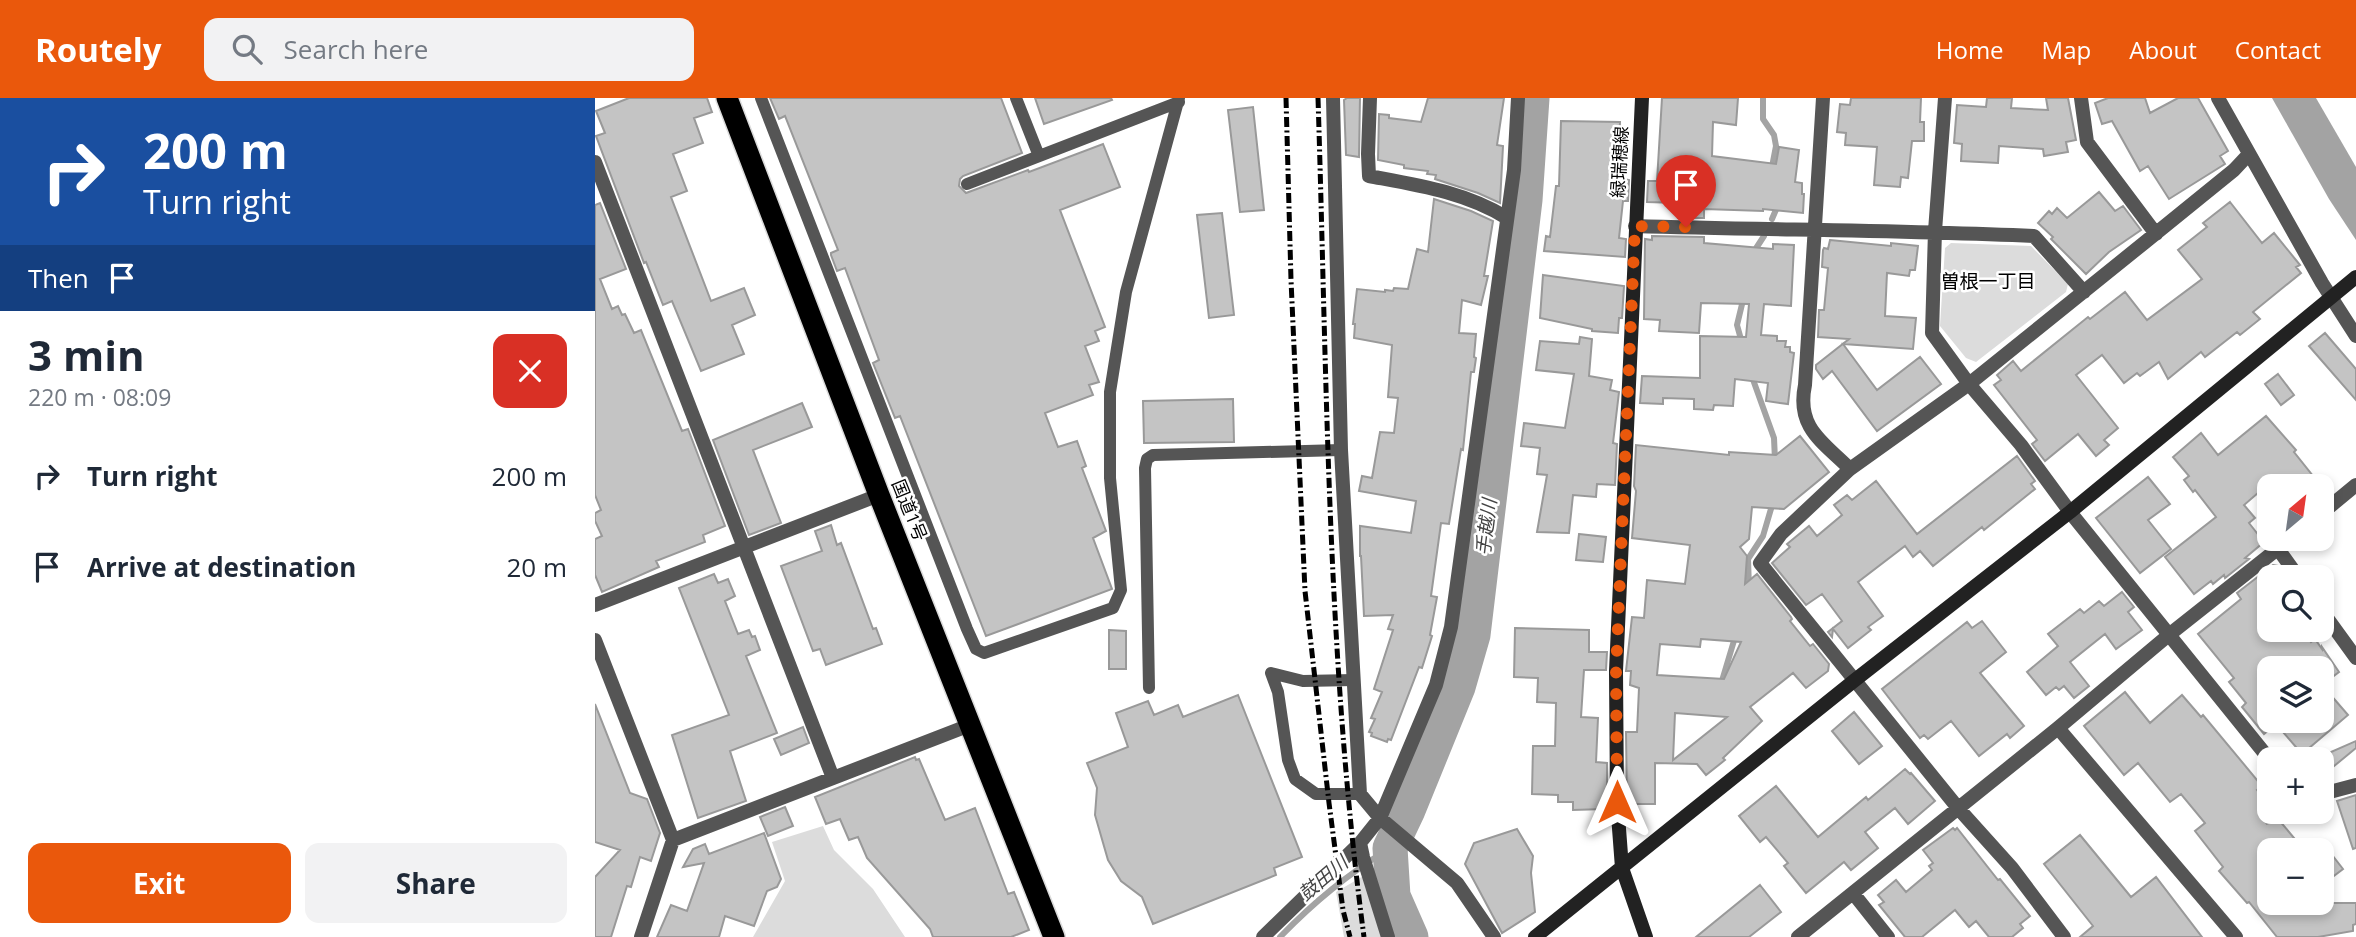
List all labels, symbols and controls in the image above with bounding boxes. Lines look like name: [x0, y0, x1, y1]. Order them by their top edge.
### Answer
search box: [204, 18, 694, 81]
text: Routely: [35, 27, 162, 72]
icon: search: [228, 30, 266, 68]
text: Search here: [284, 31, 428, 67]
text: Home: [1936, 33, 2004, 66]
text: Map: [2042, 33, 2091, 66]
text: About: [2129, 33, 2197, 66]
text: Contact: [2235, 33, 2321, 66]
text: 200 m: [143, 117, 288, 183]
street label: 緑瑞穂線: [1605, 125, 1633, 199]
icon: right: [28, 126, 119, 217]
pin: [1656, 155, 1716, 227]
icon: arrive: [1667, 166, 1705, 204]
text: Turn right: [143, 180, 291, 223]
icon: arrive: [103, 259, 141, 297]
text: Then: [28, 260, 89, 296]
district label: 曽根一丁目: [1940, 268, 2036, 294]
text: 3 min: [28, 326, 145, 383]
button: close: [493, 334, 567, 408]
text: 220 m · 08:09: [28, 381, 171, 413]
icon: right: [28, 457, 66, 495]
text: Turn right: [87, 458, 218, 494]
text: 200 m: [492, 458, 567, 494]
north arrow: [2257, 474, 2335, 551]
map controls: [2257, 474, 2334, 915]
street label: 国道1号: [887, 476, 933, 544]
water label: 手越川: [1470, 495, 1503, 557]
icon: arrive: [28, 548, 66, 586]
text: Arrive at destination: [87, 549, 356, 585]
text: 20 m: [506, 549, 567, 585]
button: search: [2257, 565, 2334, 642]
button: layers: [2257, 656, 2334, 733]
button: +: [2257, 747, 2334, 824]
position arrow: [1580, 765, 1654, 839]
button: −: [2257, 838, 2334, 915]
button: Exit: [28, 843, 291, 923]
button: Share: [305, 843, 567, 923]
water label: 鼓田川: [1293, 848, 1355, 906]

